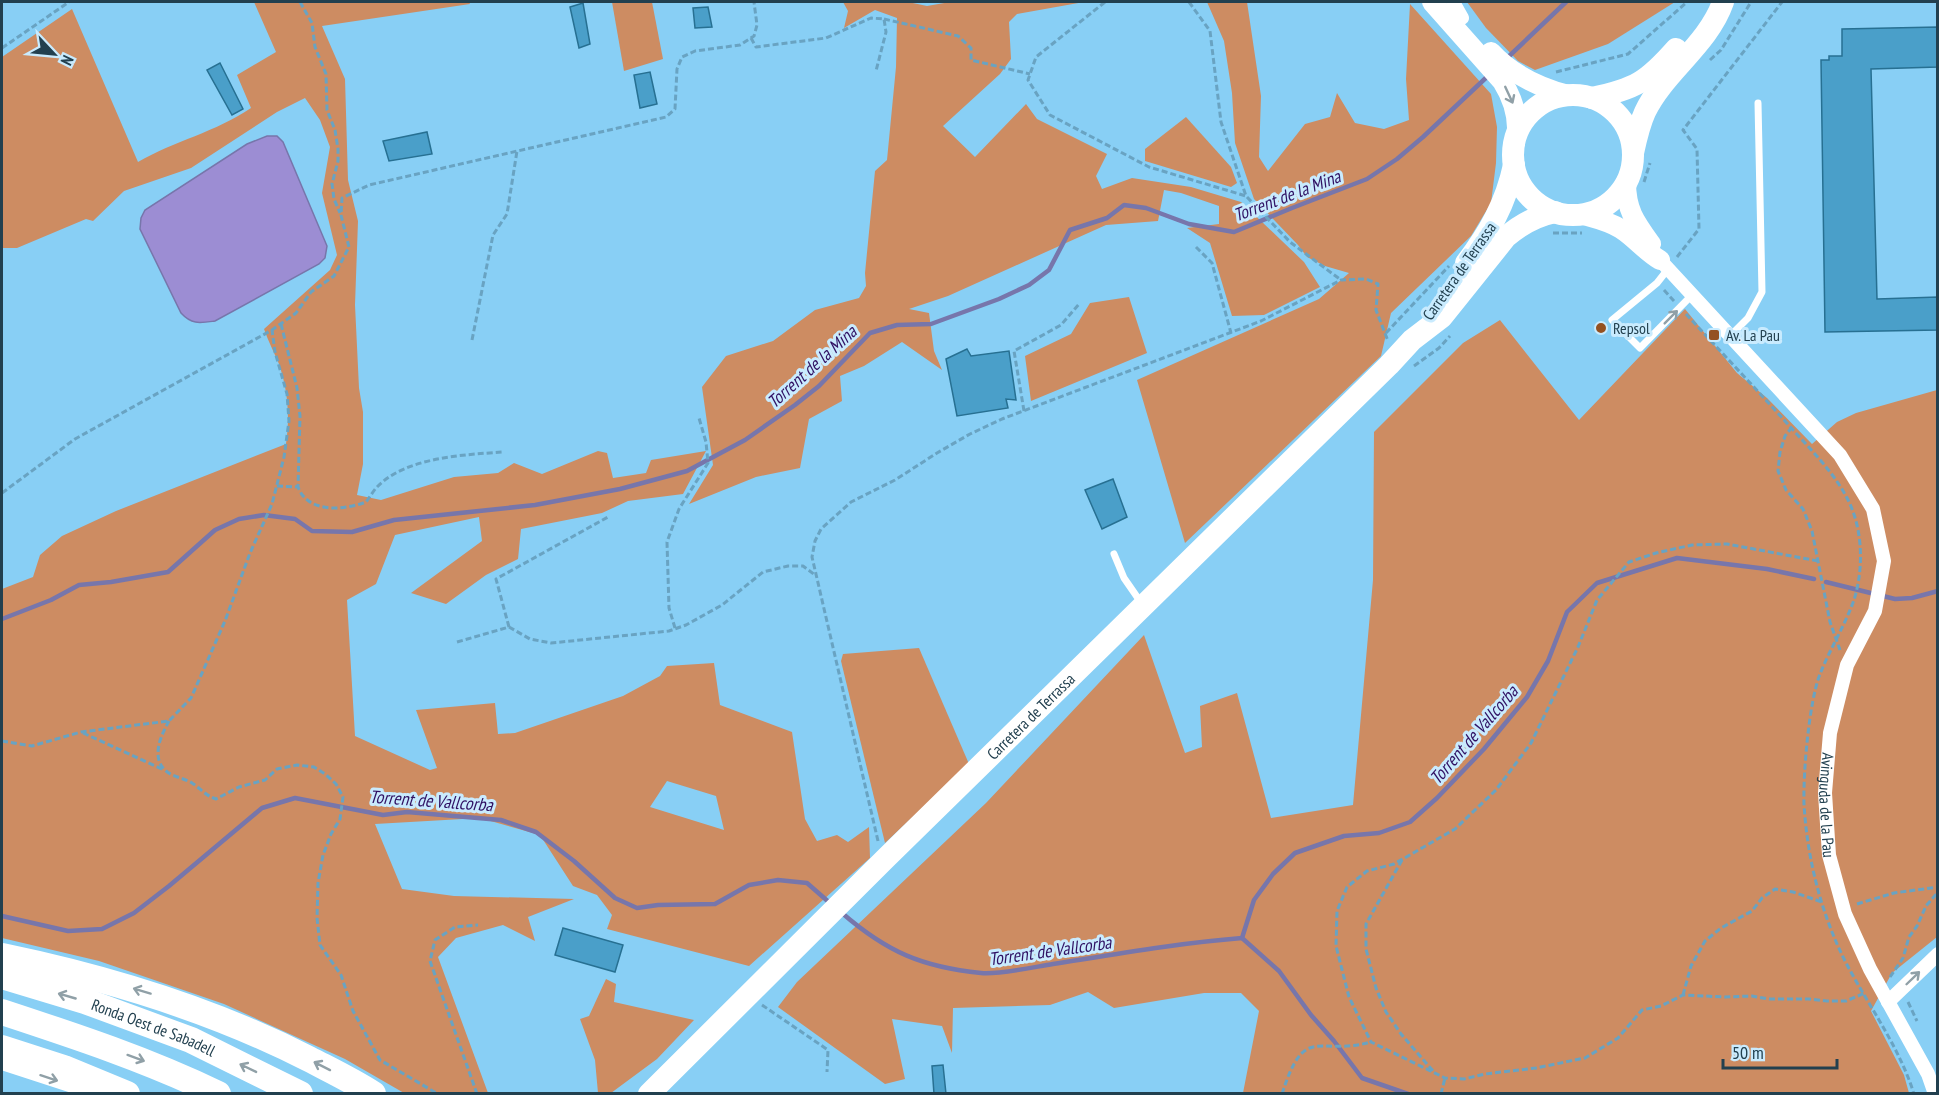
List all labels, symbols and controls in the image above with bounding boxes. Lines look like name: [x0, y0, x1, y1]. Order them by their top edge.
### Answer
north arrow: [24, 24, 84, 84]
text: N: [57, 52, 78, 69]
one-way arrow: [1504, 86, 1515, 104]
water label: Torrent de la Mina: [1230, 164, 1344, 226]
street label: Carretera de Terrassa: [1418, 218, 1500, 324]
one-way arrow: [1664, 309, 1679, 324]
place label: Repsol: [1613, 318, 1650, 338]
water label: Torrent de la Mina: [762, 320, 862, 413]
marker: Repsol: [1594, 321, 1608, 335]
place label: Av. La Pau: [1726, 325, 1780, 345]
marker: Av. La Pau: [1707, 328, 1721, 342]
street label: Carretera de Terrassa: [983, 669, 1079, 764]
water label: Torrent de Vallcorba: [1424, 680, 1523, 789]
street label: Avinguda de la Pau: [1815, 752, 1839, 858]
water label: Torrent de Vallcorba: [369, 785, 494, 816]
water label: Torrent de Vallcorba: [987, 930, 1113, 970]
one-way arrow: [1905, 971, 1920, 985]
one-way arrow: [133, 985, 152, 996]
one-way arrow: [58, 990, 77, 1001]
street label: Ronda Oest de Sabadell: [89, 994, 219, 1061]
scale bar: [1723, 1032, 1837, 1070]
text: 50 m: [1732, 1041, 1764, 1064]
one-way arrow: [126, 1054, 145, 1065]
one-way arrow: [313, 1059, 331, 1071]
one-way arrow: [239, 1061, 257, 1073]
one-way arrow: [39, 1073, 58, 1084]

